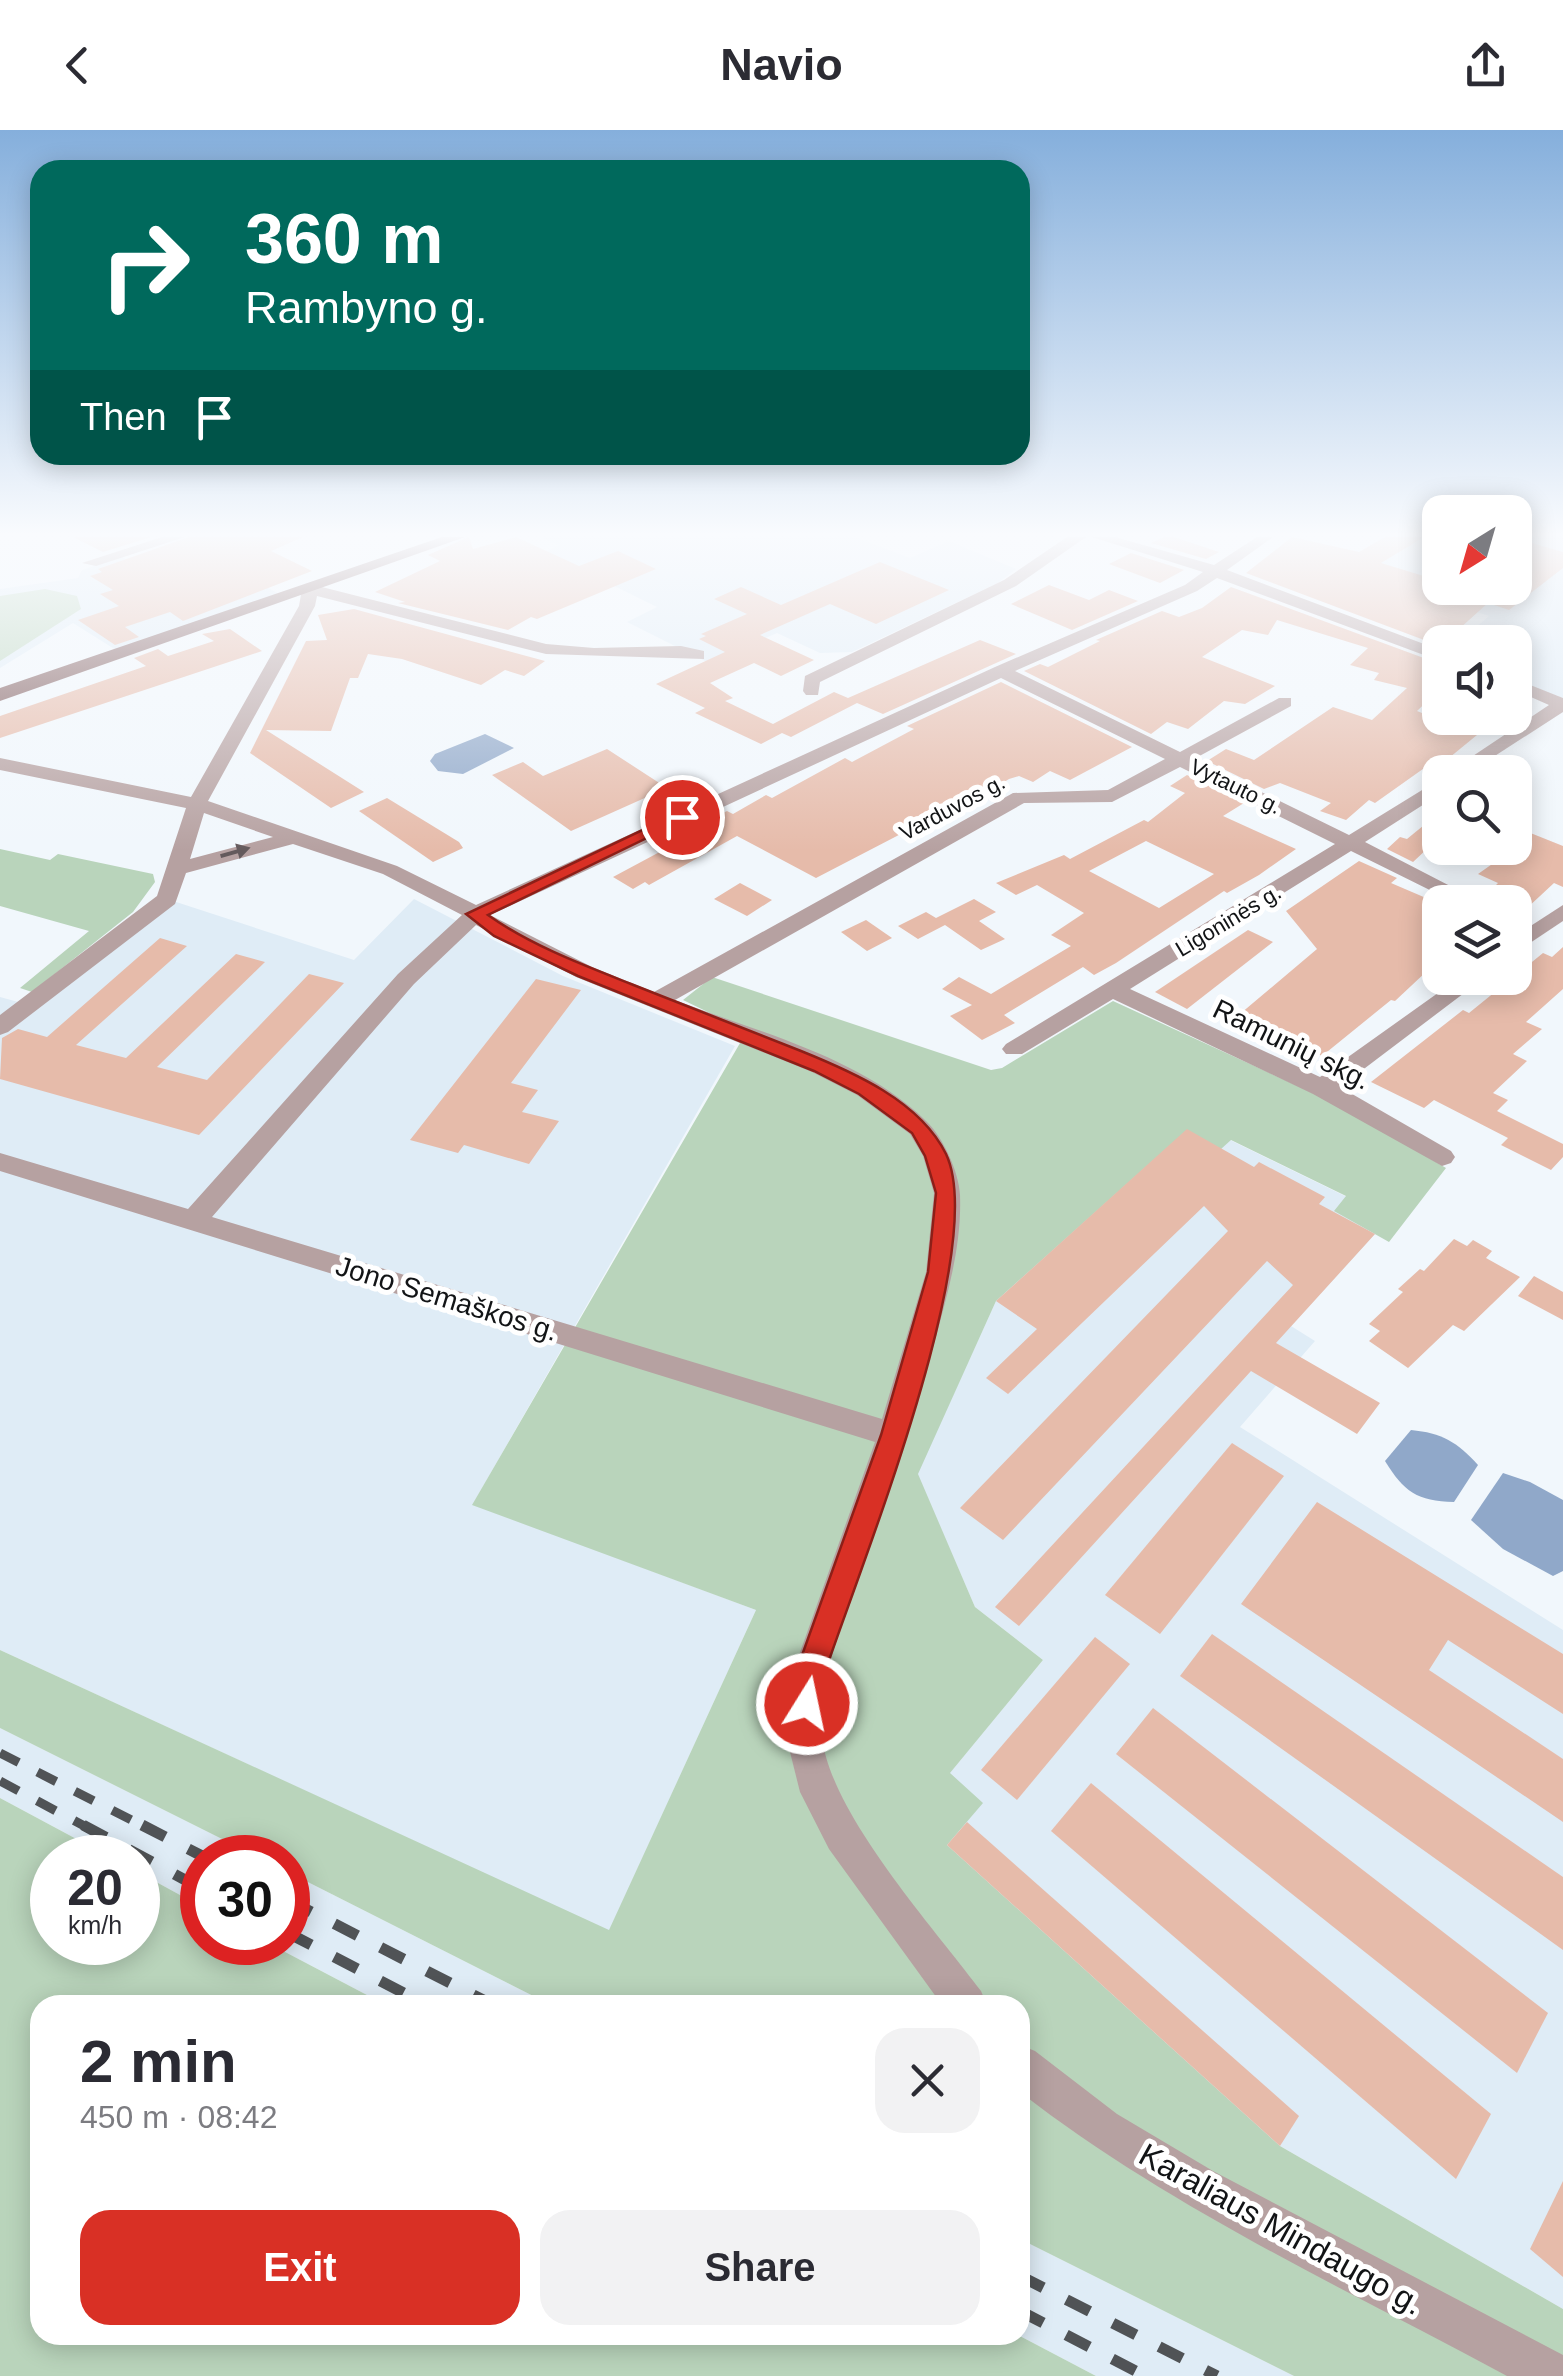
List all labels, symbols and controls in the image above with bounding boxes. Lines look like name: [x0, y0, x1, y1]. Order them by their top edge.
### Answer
icon: back: [50, 38, 105, 93]
icon: share: [1458, 38, 1513, 93]
text: Navio: [720, 39, 843, 90]
icon: right: [80, 200, 210, 330]
text: 360 m: [245, 200, 443, 278]
text: Rambyno g.: [245, 282, 488, 333]
icon: arrive: [187, 390, 242, 445]
text: Then: [80, 396, 167, 438]
north arrow: [1422, 495, 1532, 605]
map controls: [1422, 495, 1532, 995]
button: sound: [1422, 625, 1532, 735]
street label: Vytauto g.: [1186, 754, 1285, 819]
button: search: [1422, 755, 1532, 865]
street label: Varduvos g.: [895, 769, 1009, 846]
pin: [640, 775, 725, 860]
icon: arrive: [655, 790, 710, 845]
one-way arrow: [220, 844, 251, 859]
street label: Ligoninės g.: [1171, 879, 1286, 962]
button: layers: [1422, 885, 1532, 995]
street label: Ramunių skg.: [1208, 993, 1376, 1096]
street label: Jono Semaškos g.: [332, 1250, 562, 1347]
position arrow: [755, 1652, 859, 1756]
speed limit sign: 30: [180, 1835, 310, 1965]
text: 20: [67, 1860, 123, 1916]
text: km/h: [68, 1911, 122, 1939]
text: 2 min: [80, 2028, 237, 2095]
button: close: [875, 2028, 980, 2133]
text: 450 m · 08:42: [80, 2099, 277, 2135]
street label: Karaliaus Mindaugo g.: [1133, 2136, 1429, 2322]
button: Exit: [80, 2210, 520, 2325]
button: Share: [540, 2210, 980, 2325]

